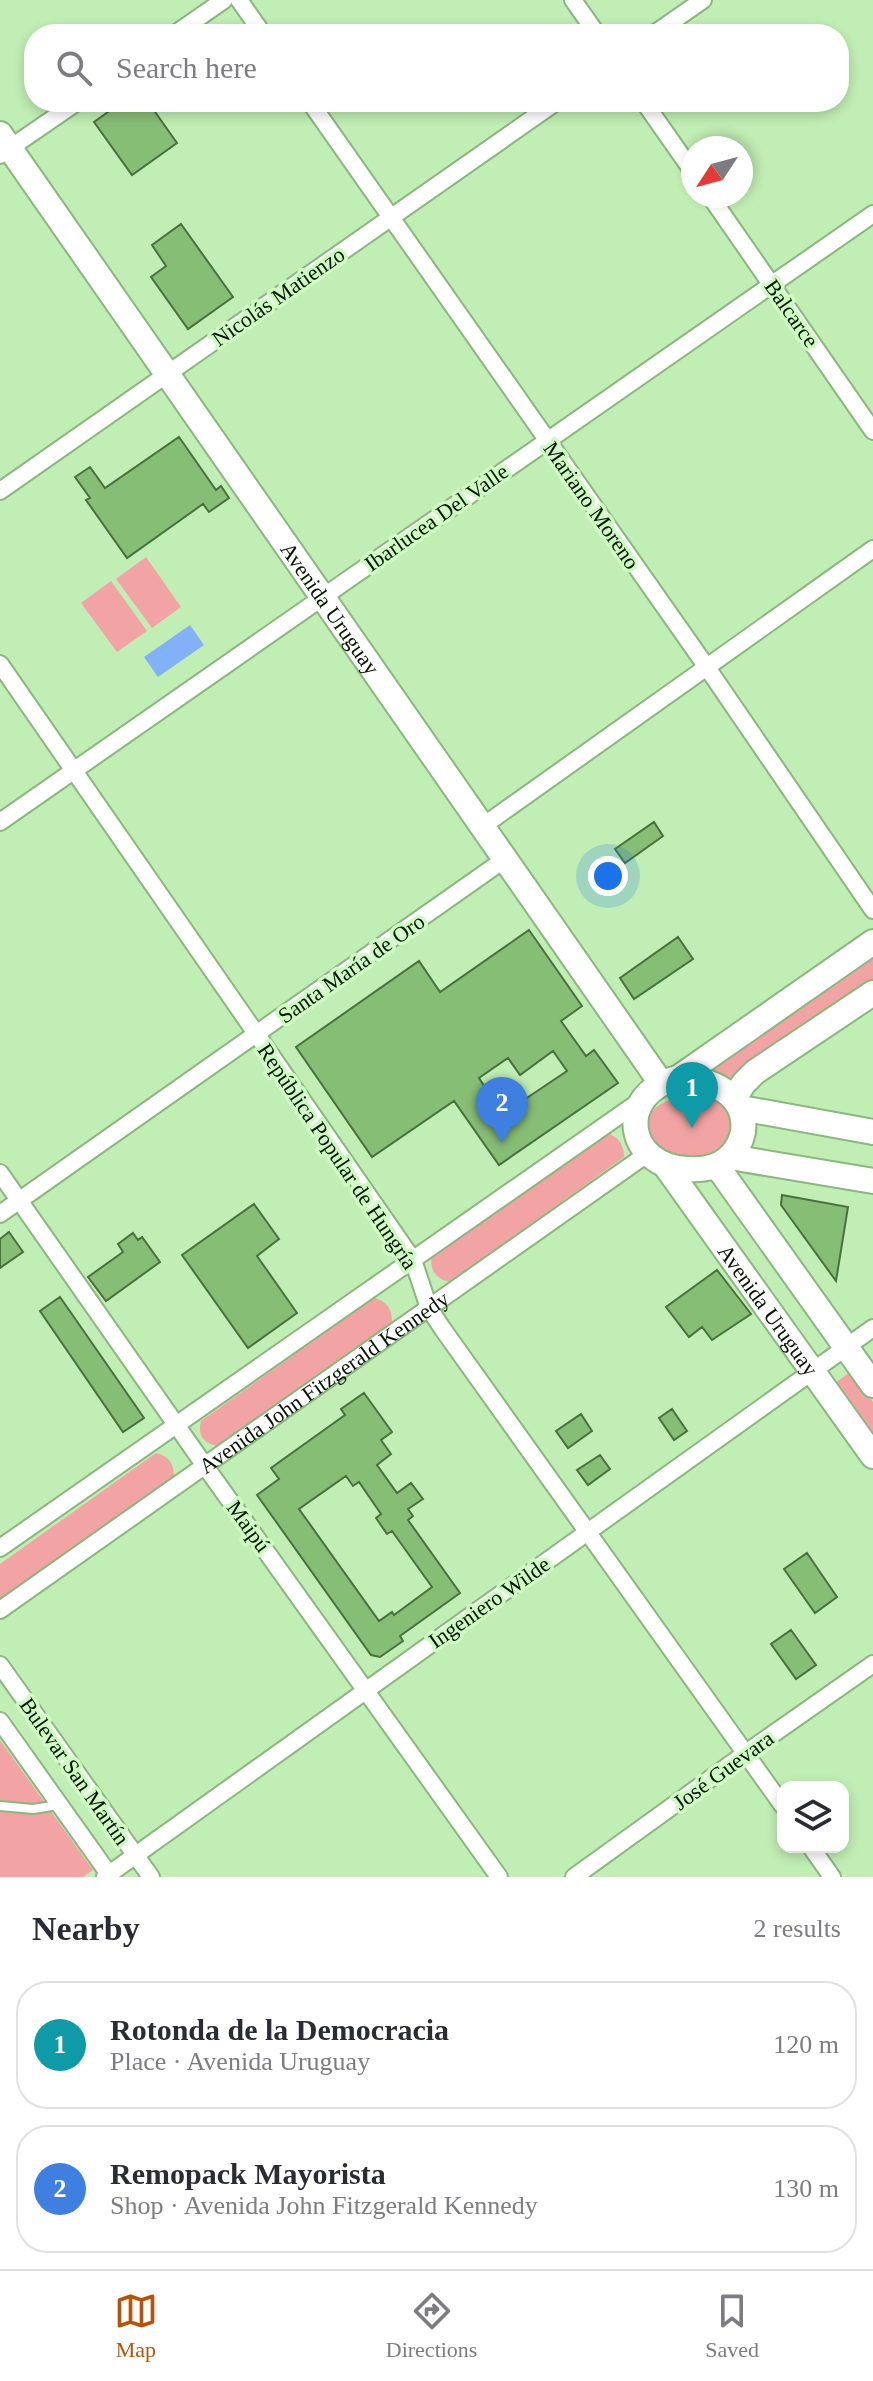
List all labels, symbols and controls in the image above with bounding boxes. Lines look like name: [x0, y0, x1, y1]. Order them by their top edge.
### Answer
search box: [24, 24, 849, 112]
icon: search: [52, 46, 96, 90]
text: Search here: [116, 51, 257, 84]
north arrow: [681, 136, 753, 208]
street label: Nicolás Matienzo: [207, 241, 349, 351]
street label: Balcarce: [759, 275, 824, 352]
street label: Mariano Moreno: [538, 437, 645, 574]
street label: Ibarlucea Del Valle: [360, 459, 513, 576]
street label: Avenida Uruguay: [275, 538, 385, 679]
your location: [588, 856, 628, 896]
street label: Santa María de Oro: [273, 909, 429, 1028]
street label: República Popular de Hungría: [253, 1039, 423, 1274]
pin: 1: [666, 1062, 718, 1128]
pin: 2: [476, 1077, 528, 1143]
street label: Avenida Uruguay: [713, 1240, 823, 1381]
street label: Avenida John Fitzgerald Kennedy: [194, 1286, 454, 1479]
street label: Maipú: [222, 1496, 276, 1557]
street label: Ingeniero Wilde: [424, 1551, 555, 1653]
street label: Bulevar San Martín: [15, 1693, 135, 1850]
street label: José Guevara: [668, 1726, 779, 1815]
map controls: [777, 1781, 849, 1853]
button: layers: [777, 1781, 849, 1853]
text: Nearby: [32, 1910, 140, 1947]
text: 2 results: [754, 1914, 841, 1943]
text: Rotonda de la Democracia: [110, 2013, 449, 2046]
text: 1: [54, 2030, 67, 2059]
text: 120 m: [773, 2030, 839, 2059]
text: Place · Avenida Uruguay: [110, 2047, 370, 2076]
text: Remopack Mayorista: [110, 2157, 386, 2190]
text: 2: [54, 2174, 67, 2203]
text: 130 m: [773, 2174, 839, 2203]
text: Shop · Avenida John Fitzgerald Kennedy: [110, 2191, 538, 2220]
tab: Map: [114, 2289, 158, 2363]
tab: Directions: [386, 2289, 477, 2363]
tab: Saved: [705, 2289, 759, 2363]

